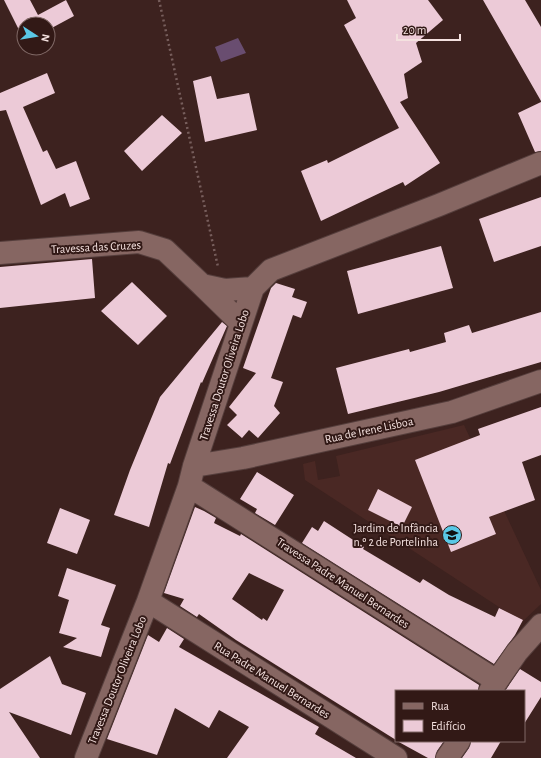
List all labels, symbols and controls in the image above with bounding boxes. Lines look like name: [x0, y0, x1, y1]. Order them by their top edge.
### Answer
north arrow: [16, 16, 56, 56]
scale bar: [397, 16, 460, 42]
text: 20 m: [403, 24, 426, 36]
text: N: [39, 33, 51, 43]
street label: Travessa das Cruzes: [51, 239, 141, 255]
street label: Travessa Doutor Oliveira Lobo: [197, 308, 251, 442]
street label: Rua de Irene Lisboa: [324, 415, 415, 445]
place label: Jardim de Infância n.º 2 de Portelinha: [353, 522, 438, 548]
school or university icon: Jardim de Infância n.º 2 de Portelinha: [441, 524, 463, 546]
street label: Travessa Padre Manuel Bernardes: [275, 536, 411, 630]
street label: Travessa Doutor Oliveira Lobo: [86, 614, 148, 746]
street label: Rua Padre Manuel Bernardes: [212, 639, 332, 721]
legend: [395, 690, 525, 742]
text: Rua: [431, 700, 450, 712]
text: Edifício: [431, 720, 466, 732]

